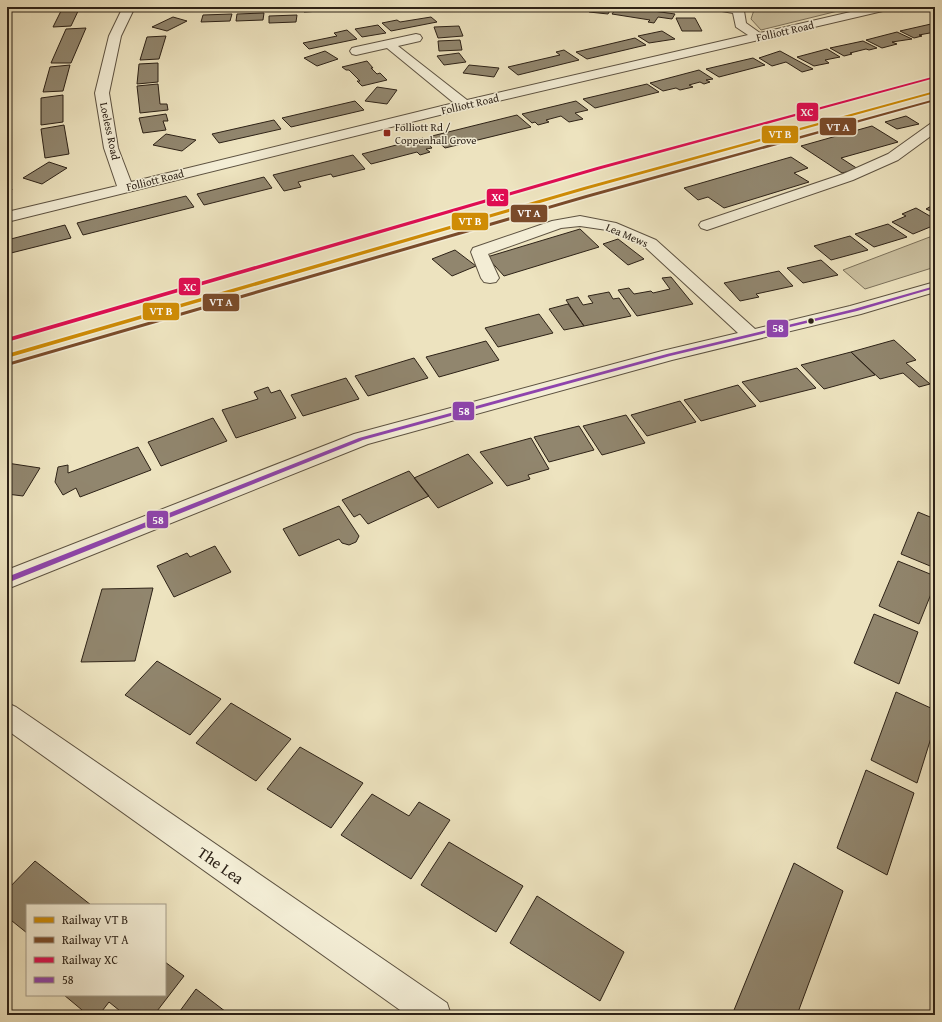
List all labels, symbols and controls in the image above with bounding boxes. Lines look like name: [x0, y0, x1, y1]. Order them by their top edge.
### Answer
street label: Folliott Road: [755, 17, 815, 45]
street label: Folliott Road: [440, 90, 500, 118]
street label: Loeless Road: [96, 101, 124, 161]
line badge: XC: [796, 102, 819, 122]
text: XC: [800, 104, 814, 120]
line badge: VT A: [819, 117, 857, 136]
place label: Folliott Rd / Coppenhall Grove: [395, 119, 476, 148]
text: VT A: [826, 119, 850, 135]
line badge: VT B: [761, 125, 799, 144]
text: VT B: [768, 126, 792, 142]
marker: Folliott Rd / Coppenhall Grove: [382, 128, 392, 138]
street label: Folliott Road: [125, 165, 186, 195]
line badge: XC: [486, 188, 509, 207]
text: XC: [491, 189, 505, 205]
line badge: VT A: [510, 204, 548, 223]
text: VT A: [517, 205, 541, 221]
line badge: VT B: [451, 212, 489, 231]
text: VT B: [458, 213, 482, 229]
street label: Lea Mews: [603, 219, 651, 251]
line badge: XC: [178, 277, 201, 296]
text: XC: [183, 279, 197, 295]
line badge: VT A: [202, 293, 240, 312]
text: VT A: [209, 294, 233, 310]
line badge: VT B: [142, 302, 180, 321]
text: VT B: [149, 303, 173, 319]
unlabelled marker: [806, 316, 816, 326]
line badge: 58: [766, 319, 789, 338]
text: 58: [772, 320, 784, 336]
line badge: 58: [452, 401, 475, 421]
text: 58: [458, 403, 470, 419]
line badge: 58: [146, 510, 169, 529]
text: 58: [152, 512, 164, 528]
street label: The Lea: [193, 840, 249, 890]
legend: [26, 904, 166, 996]
text: Railway VT B: [62, 911, 128, 928]
text: Railway VT A: [62, 931, 129, 948]
text: Railway XC: [62, 951, 118, 968]
text: 58: [62, 971, 74, 988]

